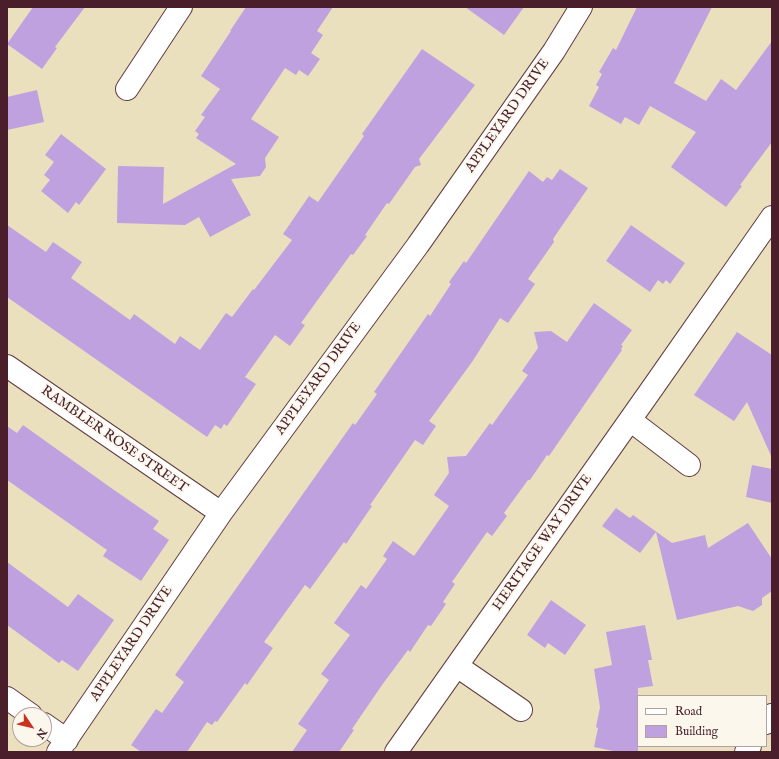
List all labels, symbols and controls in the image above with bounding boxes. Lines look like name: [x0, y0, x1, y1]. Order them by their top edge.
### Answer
street label: APPLEYARD DRIVE: [462, 56, 554, 176]
street label: APPLEYARD DRIVE: [272, 319, 366, 439]
street label: RAMBLER ROSE STREET: [37, 383, 191, 497]
street label: HERITAGE WAY DRIVE: [490, 472, 596, 614]
street label: APPLEYARD DRIVE: [87, 583, 177, 705]
legend: [637, 695, 767, 747]
text: Road: [675, 704, 702, 719]
north arrow: [12, 707, 52, 747]
text: Building: [675, 724, 718, 739]
text: N: [33, 725, 49, 741]

